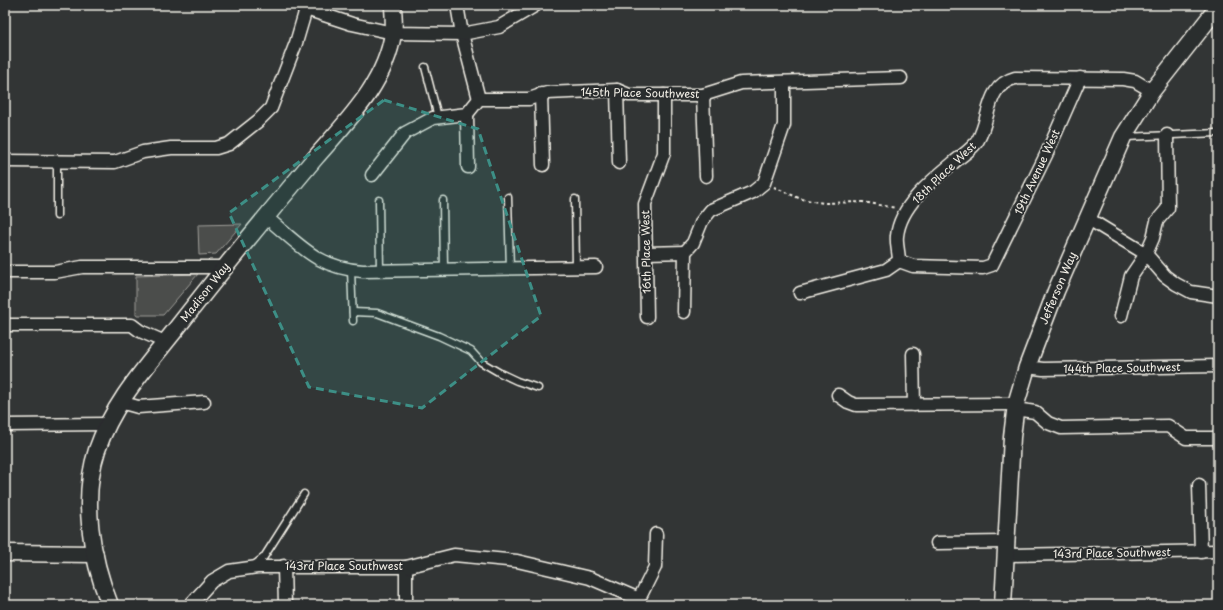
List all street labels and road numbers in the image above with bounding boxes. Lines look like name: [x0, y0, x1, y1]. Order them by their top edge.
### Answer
street label: 145th Place Southwest: [580, 83, 700, 102]
street label: 19th Avenue West: [1009, 126, 1064, 217]
street label: 18th Place West: [908, 137, 980, 208]
street label: 16th Place West: [636, 209, 655, 294]
street label: Jefferson Way: [1035, 249, 1080, 327]
street label: Madison Way: [176, 258, 233, 325]
street label: 144th Place Southwest: [1063, 358, 1181, 377]
street label: 143rd Place Southwest: [1053, 543, 1172, 562]
street label: 143rd Place Southwest: [285, 557, 403, 574]

